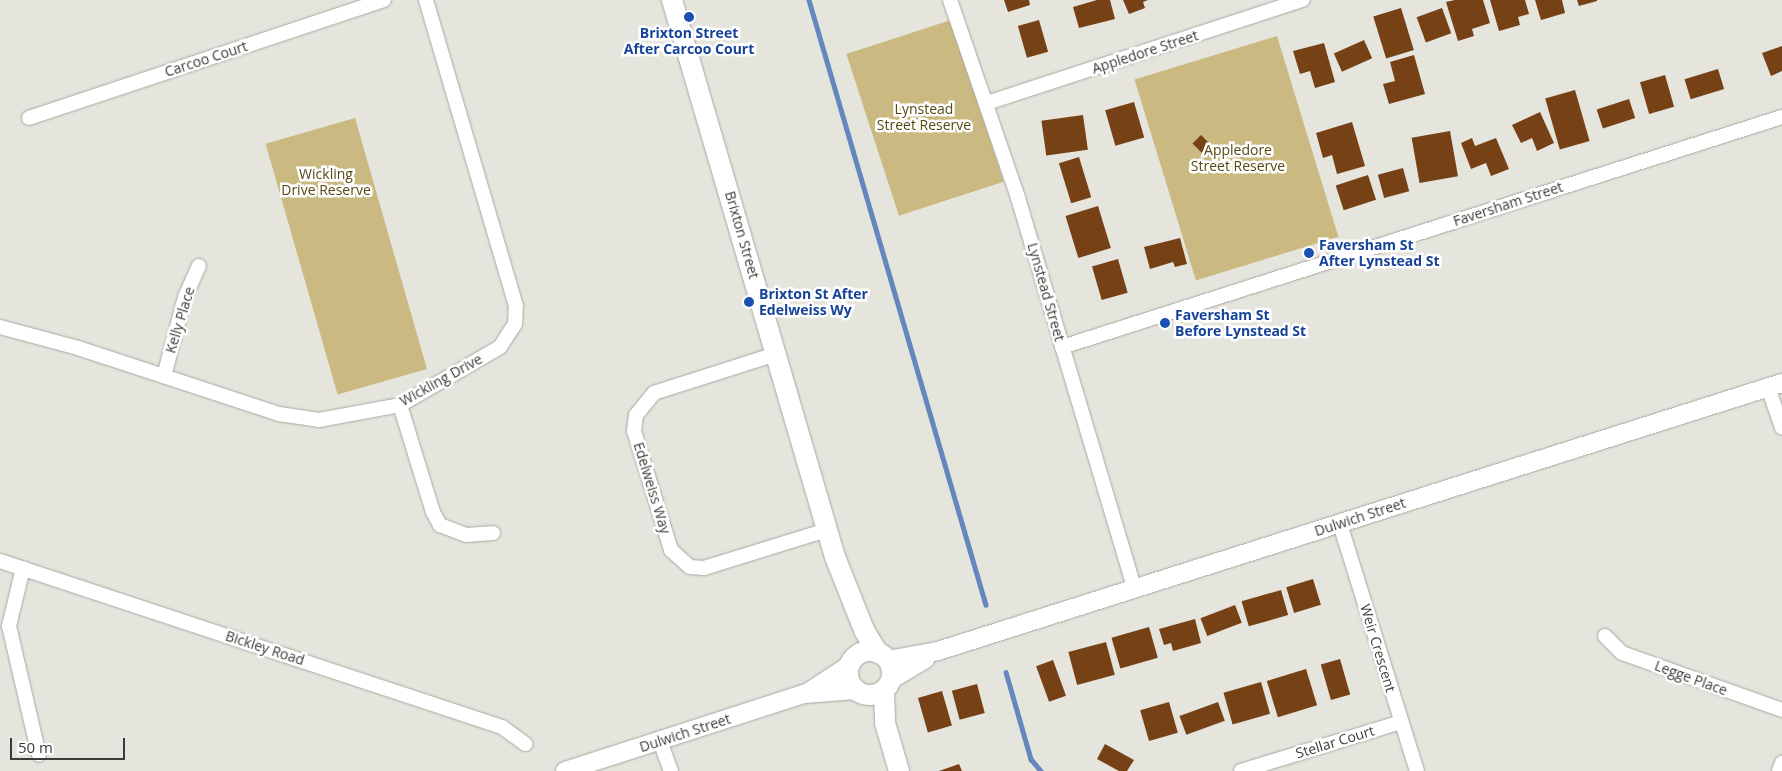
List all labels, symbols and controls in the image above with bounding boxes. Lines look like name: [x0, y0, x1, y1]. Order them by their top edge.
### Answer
marker: Brixton Street After Carcoo Court: [683, 11, 695, 23]
place label: Brixton Street After Carcoo Court: [624, 25, 754, 58]
street label: Appledore Street: [1090, 27, 1200, 77]
street label: Carcoo Court: [162, 38, 250, 80]
park label: Lynstead Street Reserve: [877, 101, 971, 134]
park label: Appledore Street Reserve: [1191, 142, 1285, 174]
park label: Wickling Drive Reserve: [281, 166, 371, 198]
street label: Faversham Street: [1451, 178, 1565, 230]
street label: Brixton Street: [721, 189, 763, 281]
place label: Faversham St After Lynstead St: [1319, 237, 1440, 270]
street label: Lynstead Street: [1024, 241, 1068, 343]
marker: Faversham St After Lynstead St: [1303, 247, 1315, 259]
street label: Kelly Place: [162, 285, 198, 355]
place label: Brixton St After Edelweiss Wy: [759, 286, 868, 318]
marker: Brixton St After Edelweiss Wy: [743, 296, 755, 308]
place label: Faversham St Before Lynstead St: [1175, 307, 1306, 340]
marker: Faversham St Before Lynstead St: [1159, 317, 1171, 329]
street label: Wickling Drive: [397, 350, 485, 410]
street label: Edelweiss Way: [630, 440, 674, 536]
street label: Dulwich Street: [1312, 494, 1408, 540]
street label: Weir Crescent: [1357, 602, 1399, 694]
street label: Bickley Road: [223, 627, 307, 669]
street label: Legge Place: [1652, 657, 1730, 699]
street label: Dulwich Street: [637, 710, 733, 756]
street label: Stellar Court: [1294, 722, 1376, 762]
scale bar: [12, 728, 128, 760]
text: 50 m: [18, 737, 53, 757]

